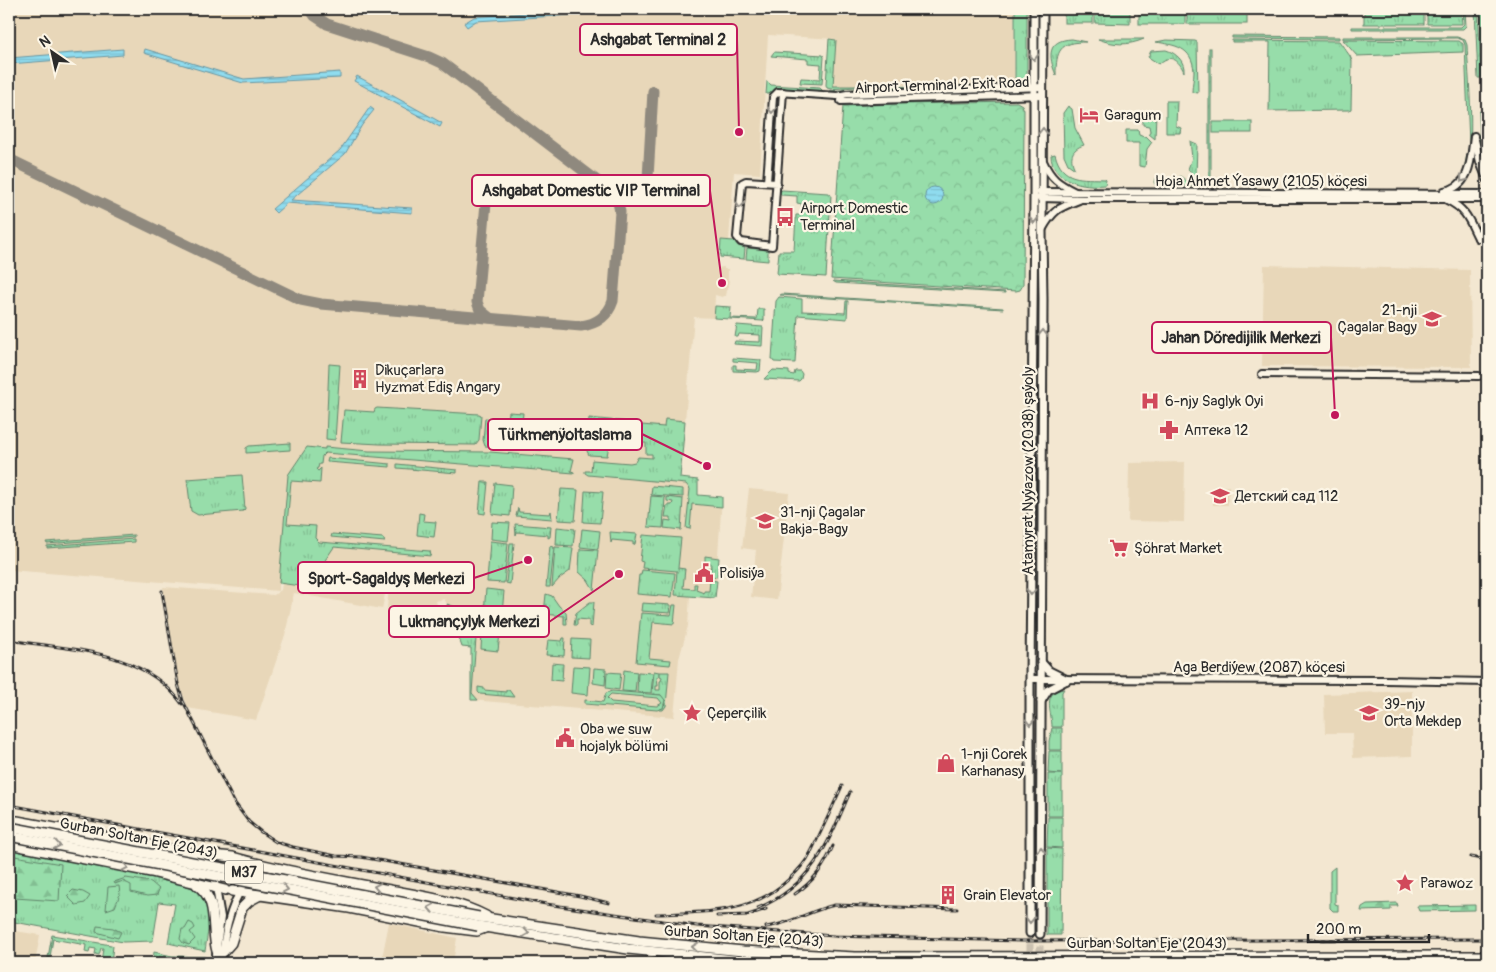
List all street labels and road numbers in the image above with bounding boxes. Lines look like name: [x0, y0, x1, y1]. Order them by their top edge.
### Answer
street label: Airport Terminal 2 Exit Road: [854, 73, 1030, 98]
street label: Hoja Ahmet Ýasawy (2105) köçesi: [1155, 172, 1367, 191]
street label: Atamyrat Nyýazow (2038) şaýoly: [1019, 366, 1038, 575]
street label: Aga Berdiýew (2087) köçesi: [1173, 658, 1345, 677]
street label: Gurban Soltan Eje (2043): [58, 814, 220, 863]
road number: M37: [225, 860, 263, 884]
street label: Gurban Soltan Eje (2043): [663, 921, 825, 952]
street label: Gurban Soltan Eje (2043): [1067, 934, 1227, 953]

